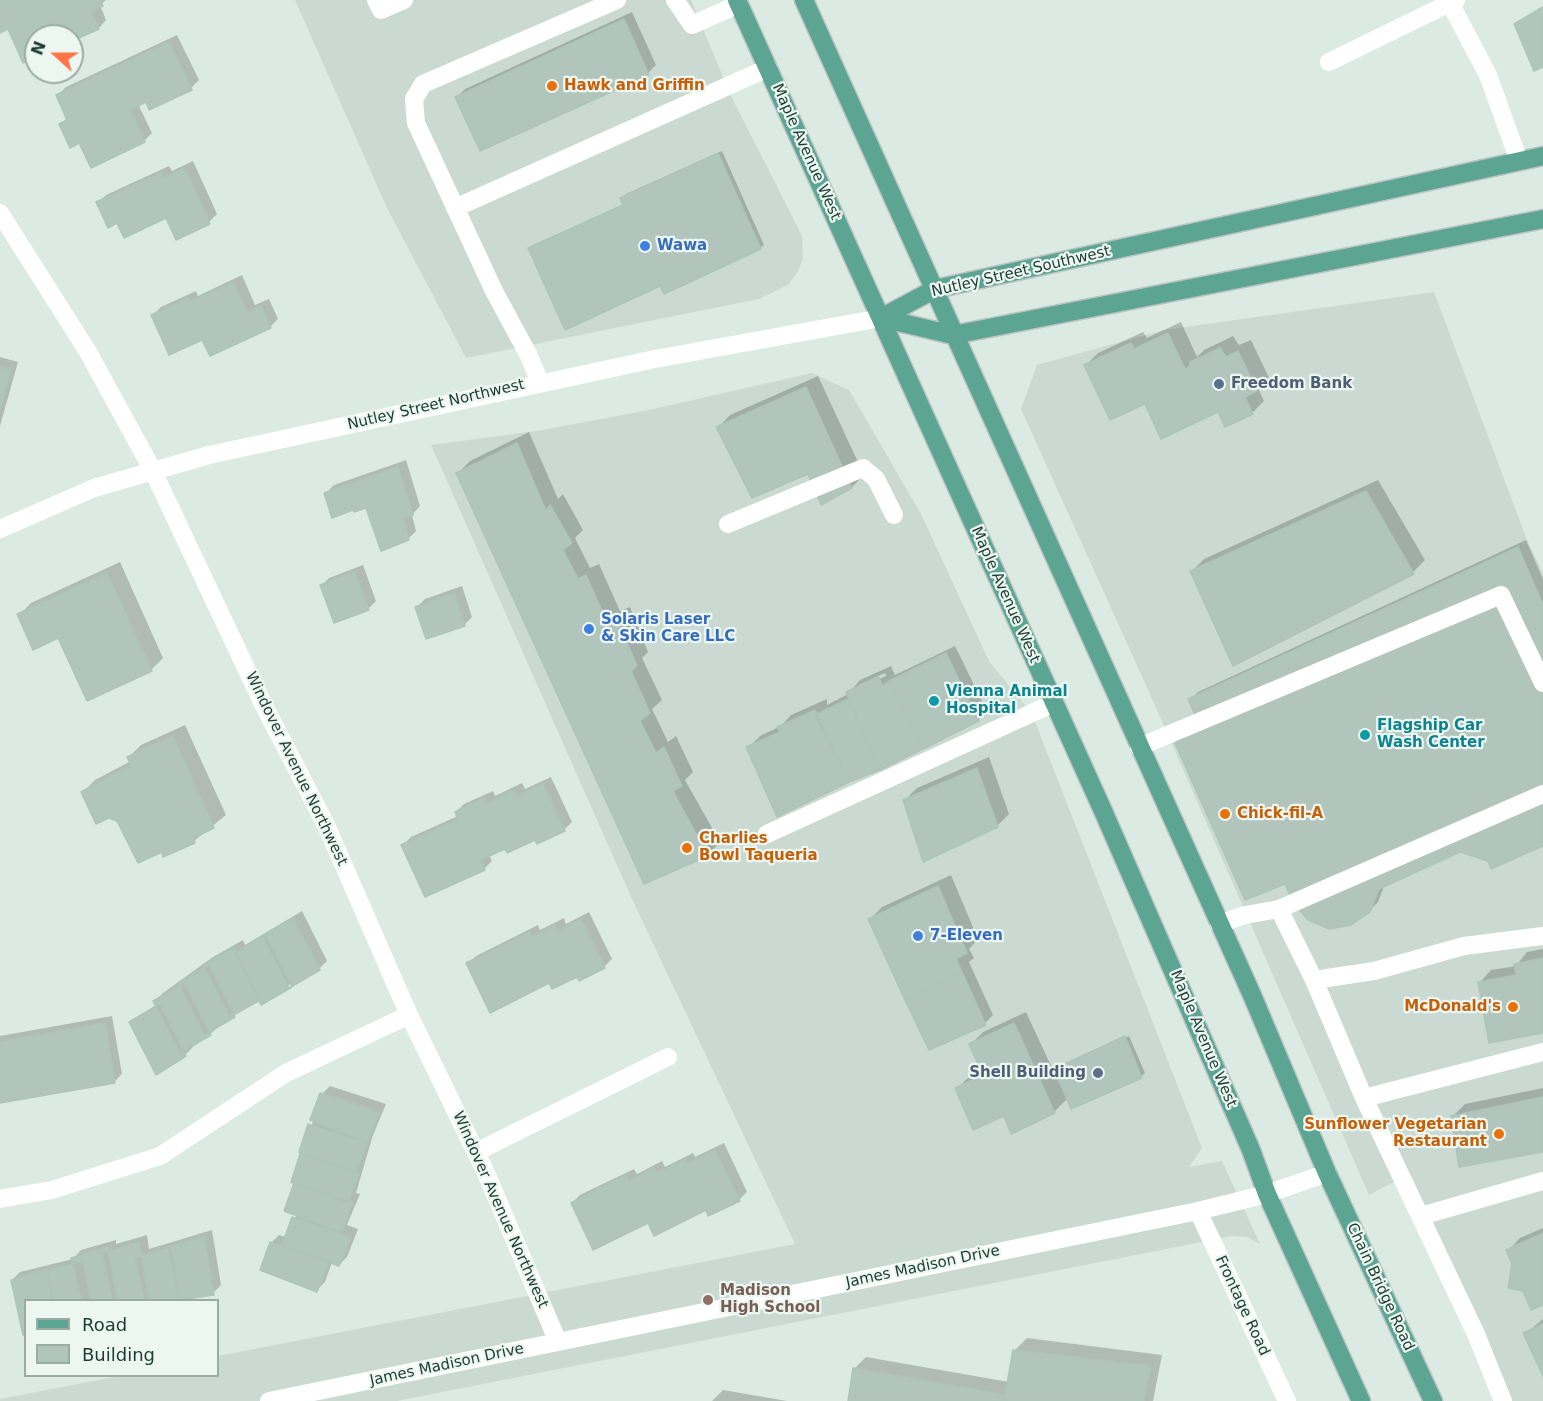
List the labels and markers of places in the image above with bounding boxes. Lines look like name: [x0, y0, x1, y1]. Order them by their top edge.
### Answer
place label: Hawk and Griffin: [564, 77, 705, 95]
marker: Hawk and Griffin: [545, 79, 559, 93]
place label: Wawa: [657, 237, 707, 255]
marker: Wawa: [638, 239, 652, 253]
place label: Freedom Bank: [1231, 375, 1352, 393]
marker: Freedom Bank: [1212, 377, 1226, 391]
place label: Solaris Laser & Skin Care LLC: [601, 611, 735, 646]
marker: Solaris Laser & Skin Care LLC: [582, 622, 596, 636]
place label: Vienna Animal Hospital: [946, 683, 1068, 718]
marker: Vienna Animal Hospital: [927, 694, 941, 708]
place label: Flagship Car Wash Center: [1377, 717, 1485, 752]
marker: Flagship Car Wash Center: [1358, 728, 1372, 742]
place label: Chick-fil-A: [1237, 805, 1323, 823]
marker: Chick-fil-A: [1218, 807, 1232, 821]
place label: Charlies Bowl Taqueria: [699, 830, 818, 865]
marker: Charlies Bowl Taqueria: [680, 841, 694, 855]
place label: 7-Eleven: [930, 927, 1003, 945]
marker: 7-Eleven: [911, 929, 925, 943]
place label: McDonald's: [1404, 998, 1501, 1016]
marker: McDonald's: [1506, 1000, 1520, 1014]
place label: Shell Building: [969, 1064, 1086, 1082]
marker: Shell Building: [1091, 1066, 1105, 1080]
place label: Sunflower Vegetarian Restaurant: [1304, 1116, 1487, 1151]
marker: Sunflower Vegetarian Restaurant: [1492, 1127, 1506, 1141]
place label: Madison High School: [720, 1282, 820, 1317]
marker: Madison High School: [701, 1293, 715, 1307]

